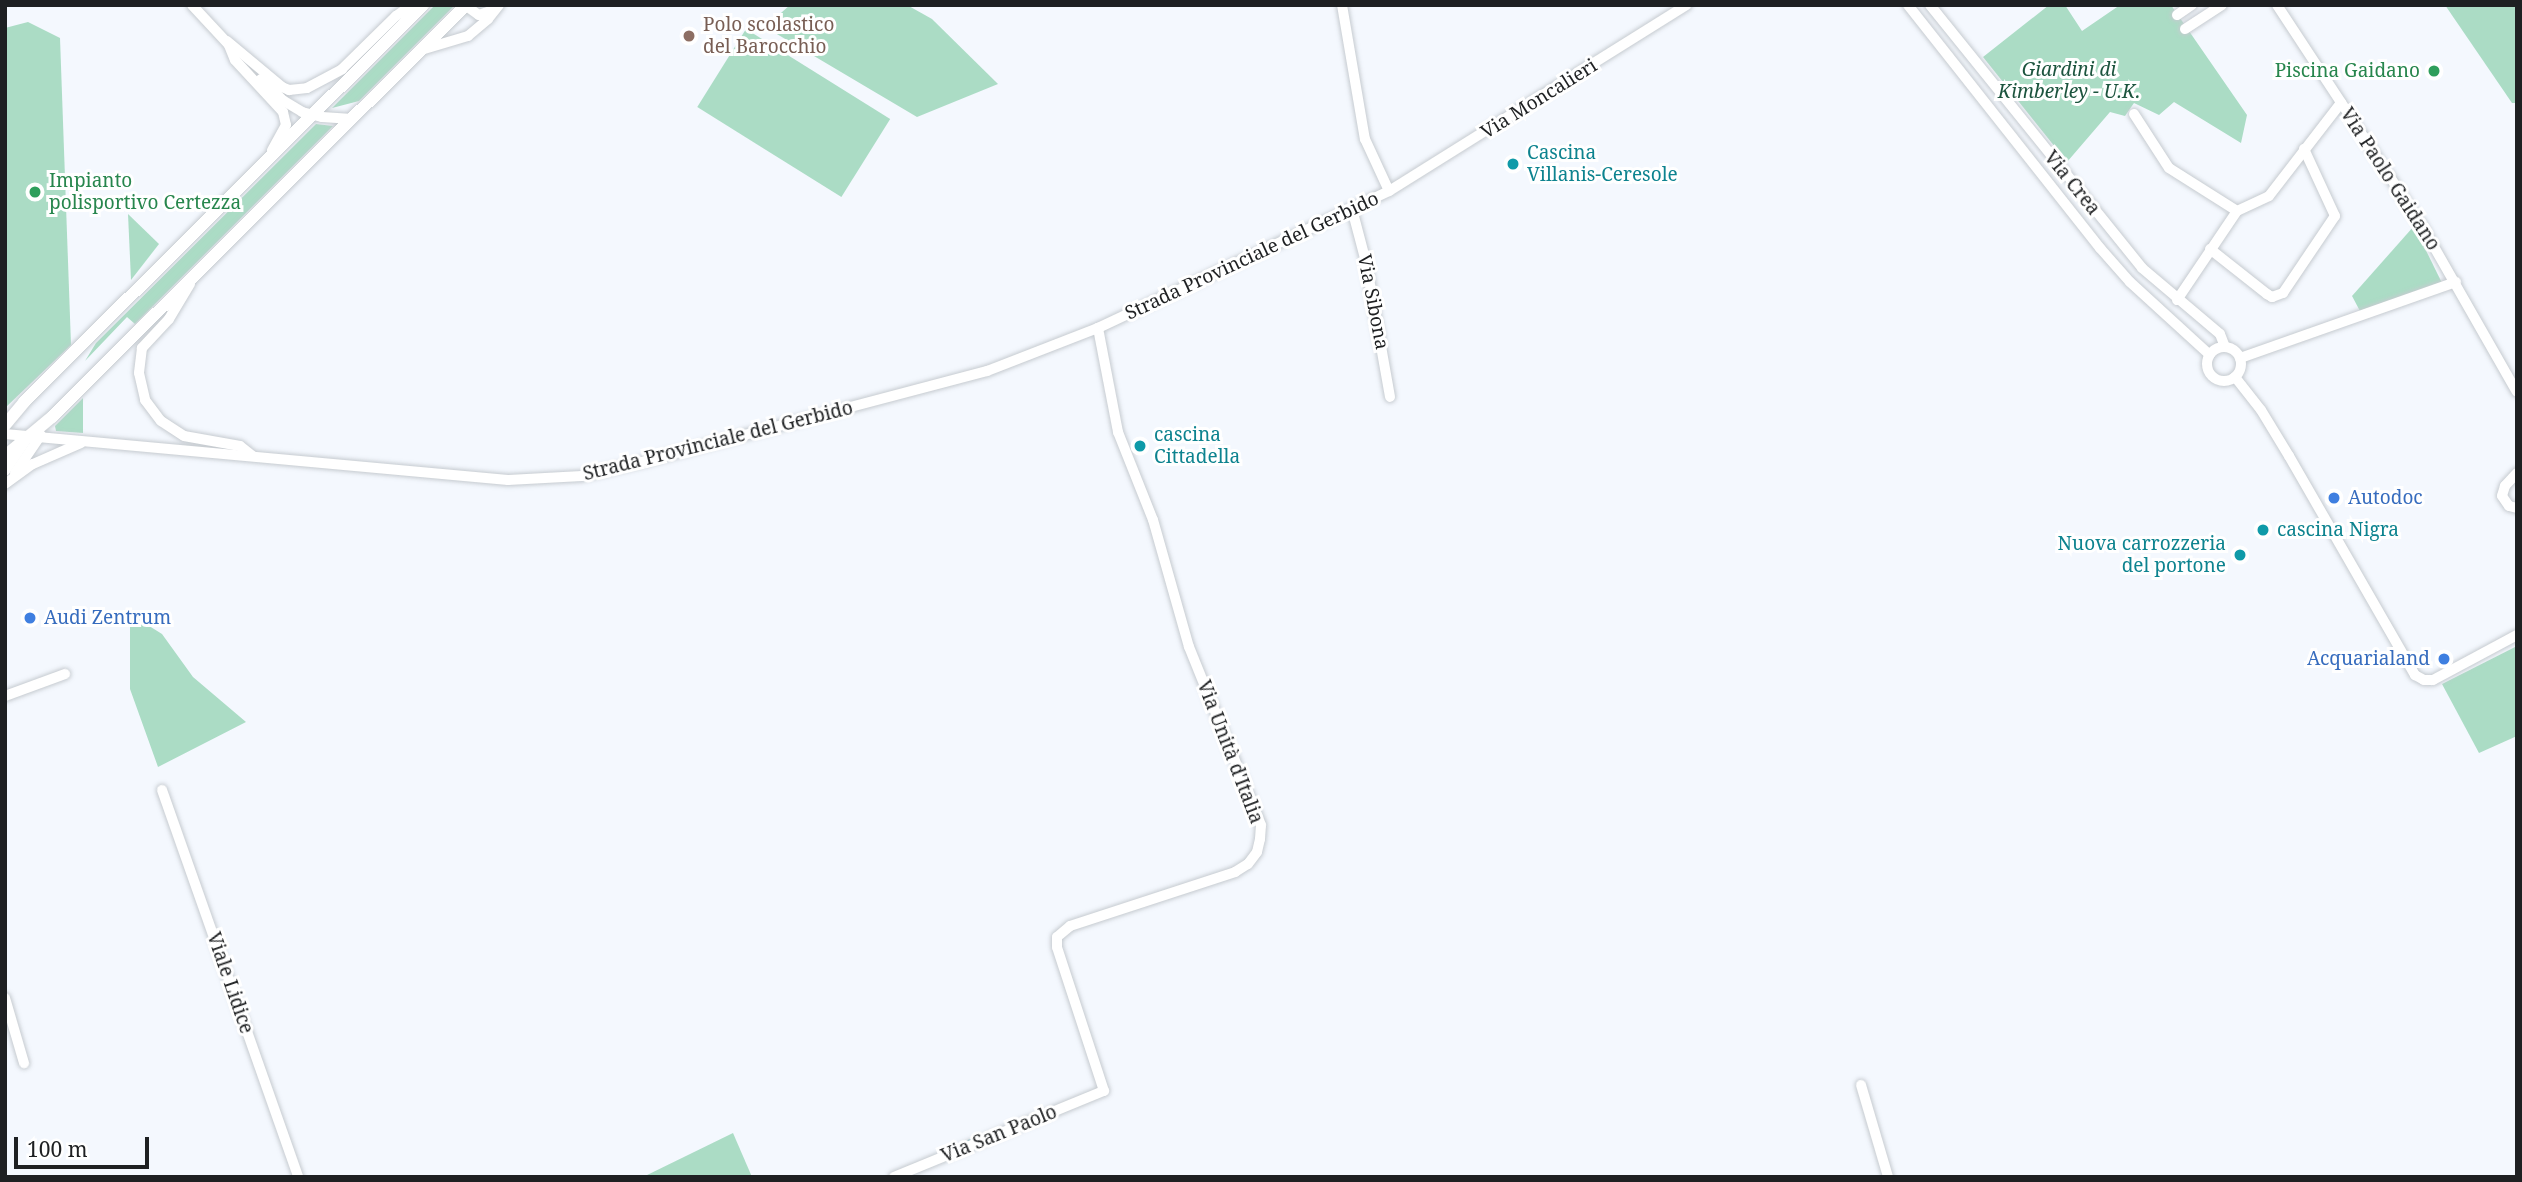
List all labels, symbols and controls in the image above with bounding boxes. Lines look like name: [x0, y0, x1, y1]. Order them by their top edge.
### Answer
place label: Polo scolastico del Barocchio: [703, 14, 834, 58]
marker: Polo scolastico del Barocchio: [681, 28, 697, 44]
street label: Via Moncalieri: [1477, 54, 1601, 144]
park label: Giardini di Kimberley - U.K.: [1998, 59, 2140, 103]
place label: Piscina Gaidano: [2275, 60, 2420, 82]
marker: Piscina Gaidano: [2426, 63, 2442, 79]
street label: Via Paolo Gaidano: [2335, 103, 2445, 255]
place label: Cascina Villanis-Ceresole: [1527, 142, 1678, 186]
street label: Via Crea: [2039, 146, 2105, 220]
marker: Cascina Villanis-Ceresole: [1505, 156, 1521, 172]
place label: Impianto polisportivo Certezza: [49, 170, 241, 214]
marker: Impianto polisportivo Certezza: [27, 184, 43, 200]
street label: Strada Provinciale del Gerbido: [1122, 187, 1382, 325]
street label: Via Sibona: [1353, 252, 1393, 352]
street label: Strada Provinciale del Gerbido: [581, 396, 855, 486]
place label: cascina Cittadella: [1154, 424, 1240, 468]
marker: cascina Cittadella: [1132, 438, 1148, 454]
place label: Autodoc: [2348, 487, 2423, 509]
marker: Autodoc: [2326, 490, 2342, 506]
place label: cascina Nigra: [2277, 519, 2399, 541]
marker: cascina Nigra: [2255, 522, 2271, 538]
place label: Nuova carrozzeria del portone: [2058, 533, 2226, 577]
marker: Nuova carrozzeria del portone: [2232, 547, 2248, 563]
place label: Audi Zentrum: [44, 607, 171, 629]
marker: Audi Zentrum: [22, 610, 38, 626]
place label: Acquarialand: [2307, 648, 2430, 670]
marker: Acquarialand: [2436, 651, 2452, 667]
street label: Via Unità d'Italia: [1192, 677, 1268, 827]
street label: Viale Lidice: [202, 929, 258, 1037]
street label: Via San Paolo: [938, 1100, 1060, 1168]
scale bar: [18, 1122, 152, 1166]
text: 100 m: [27, 1135, 88, 1163]

